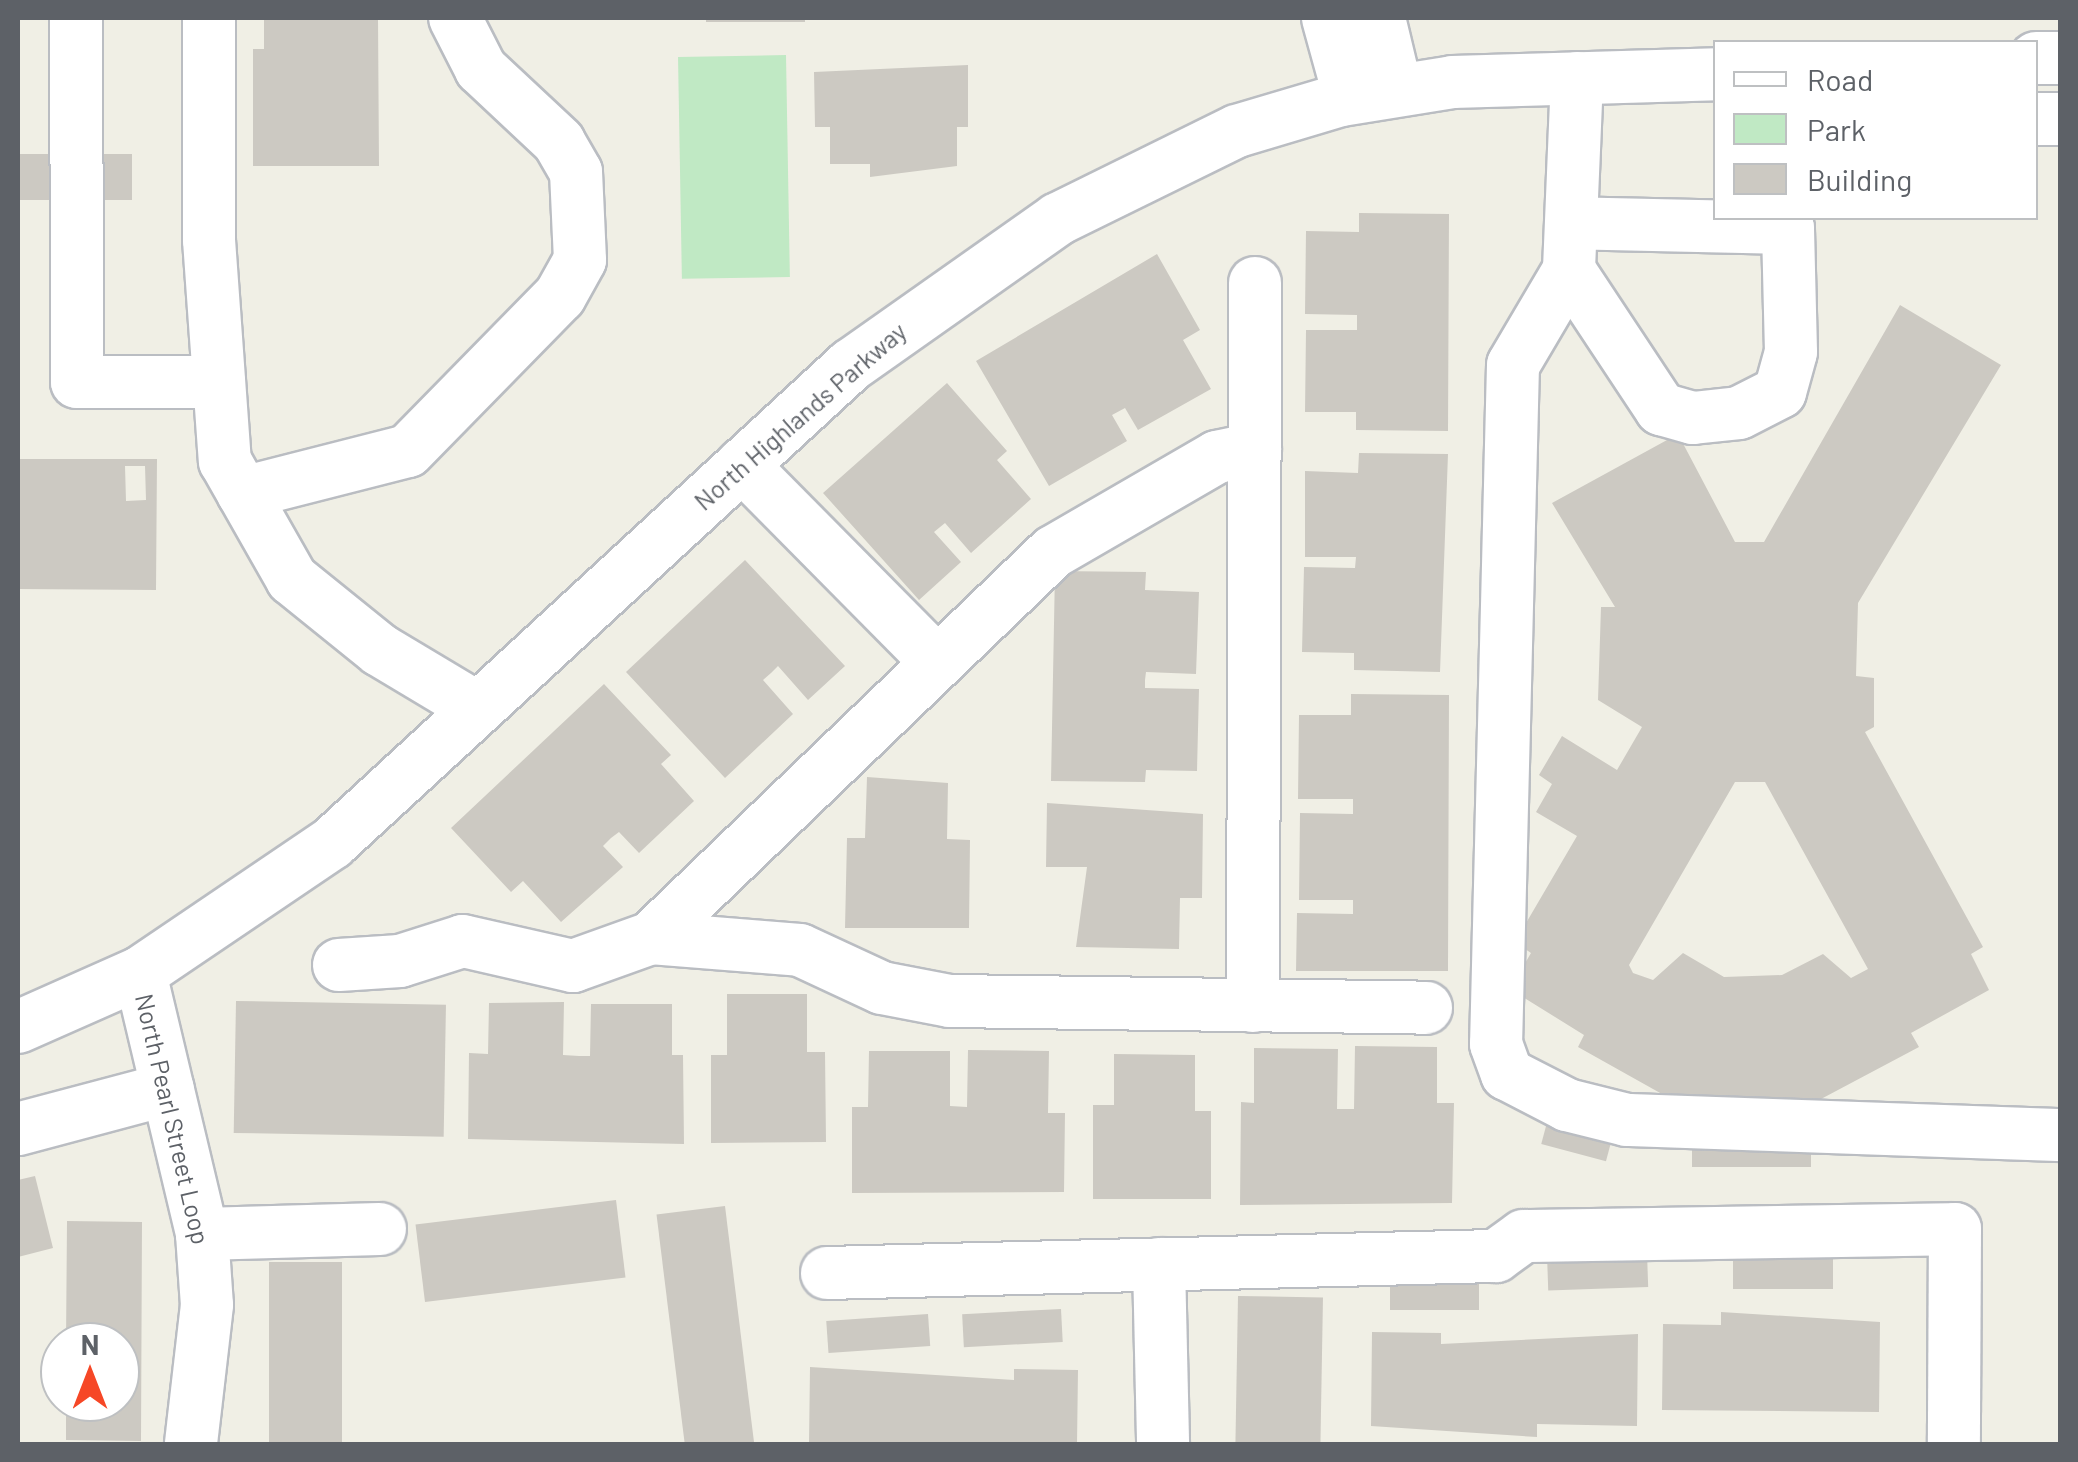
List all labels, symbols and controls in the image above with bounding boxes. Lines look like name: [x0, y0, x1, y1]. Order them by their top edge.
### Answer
legend: [1713, 40, 2038, 220]
text: Road: [1807, 61, 1873, 97]
text: Park: [1807, 111, 1866, 147]
text: Building: [1807, 161, 1912, 197]
street label: North Highlands Parkway: [688, 316, 912, 516]
street label: North Pearl Street Loop: [130, 991, 216, 1247]
north arrow: [40, 1322, 140, 1422]
text: N: [81, 1327, 99, 1361]

